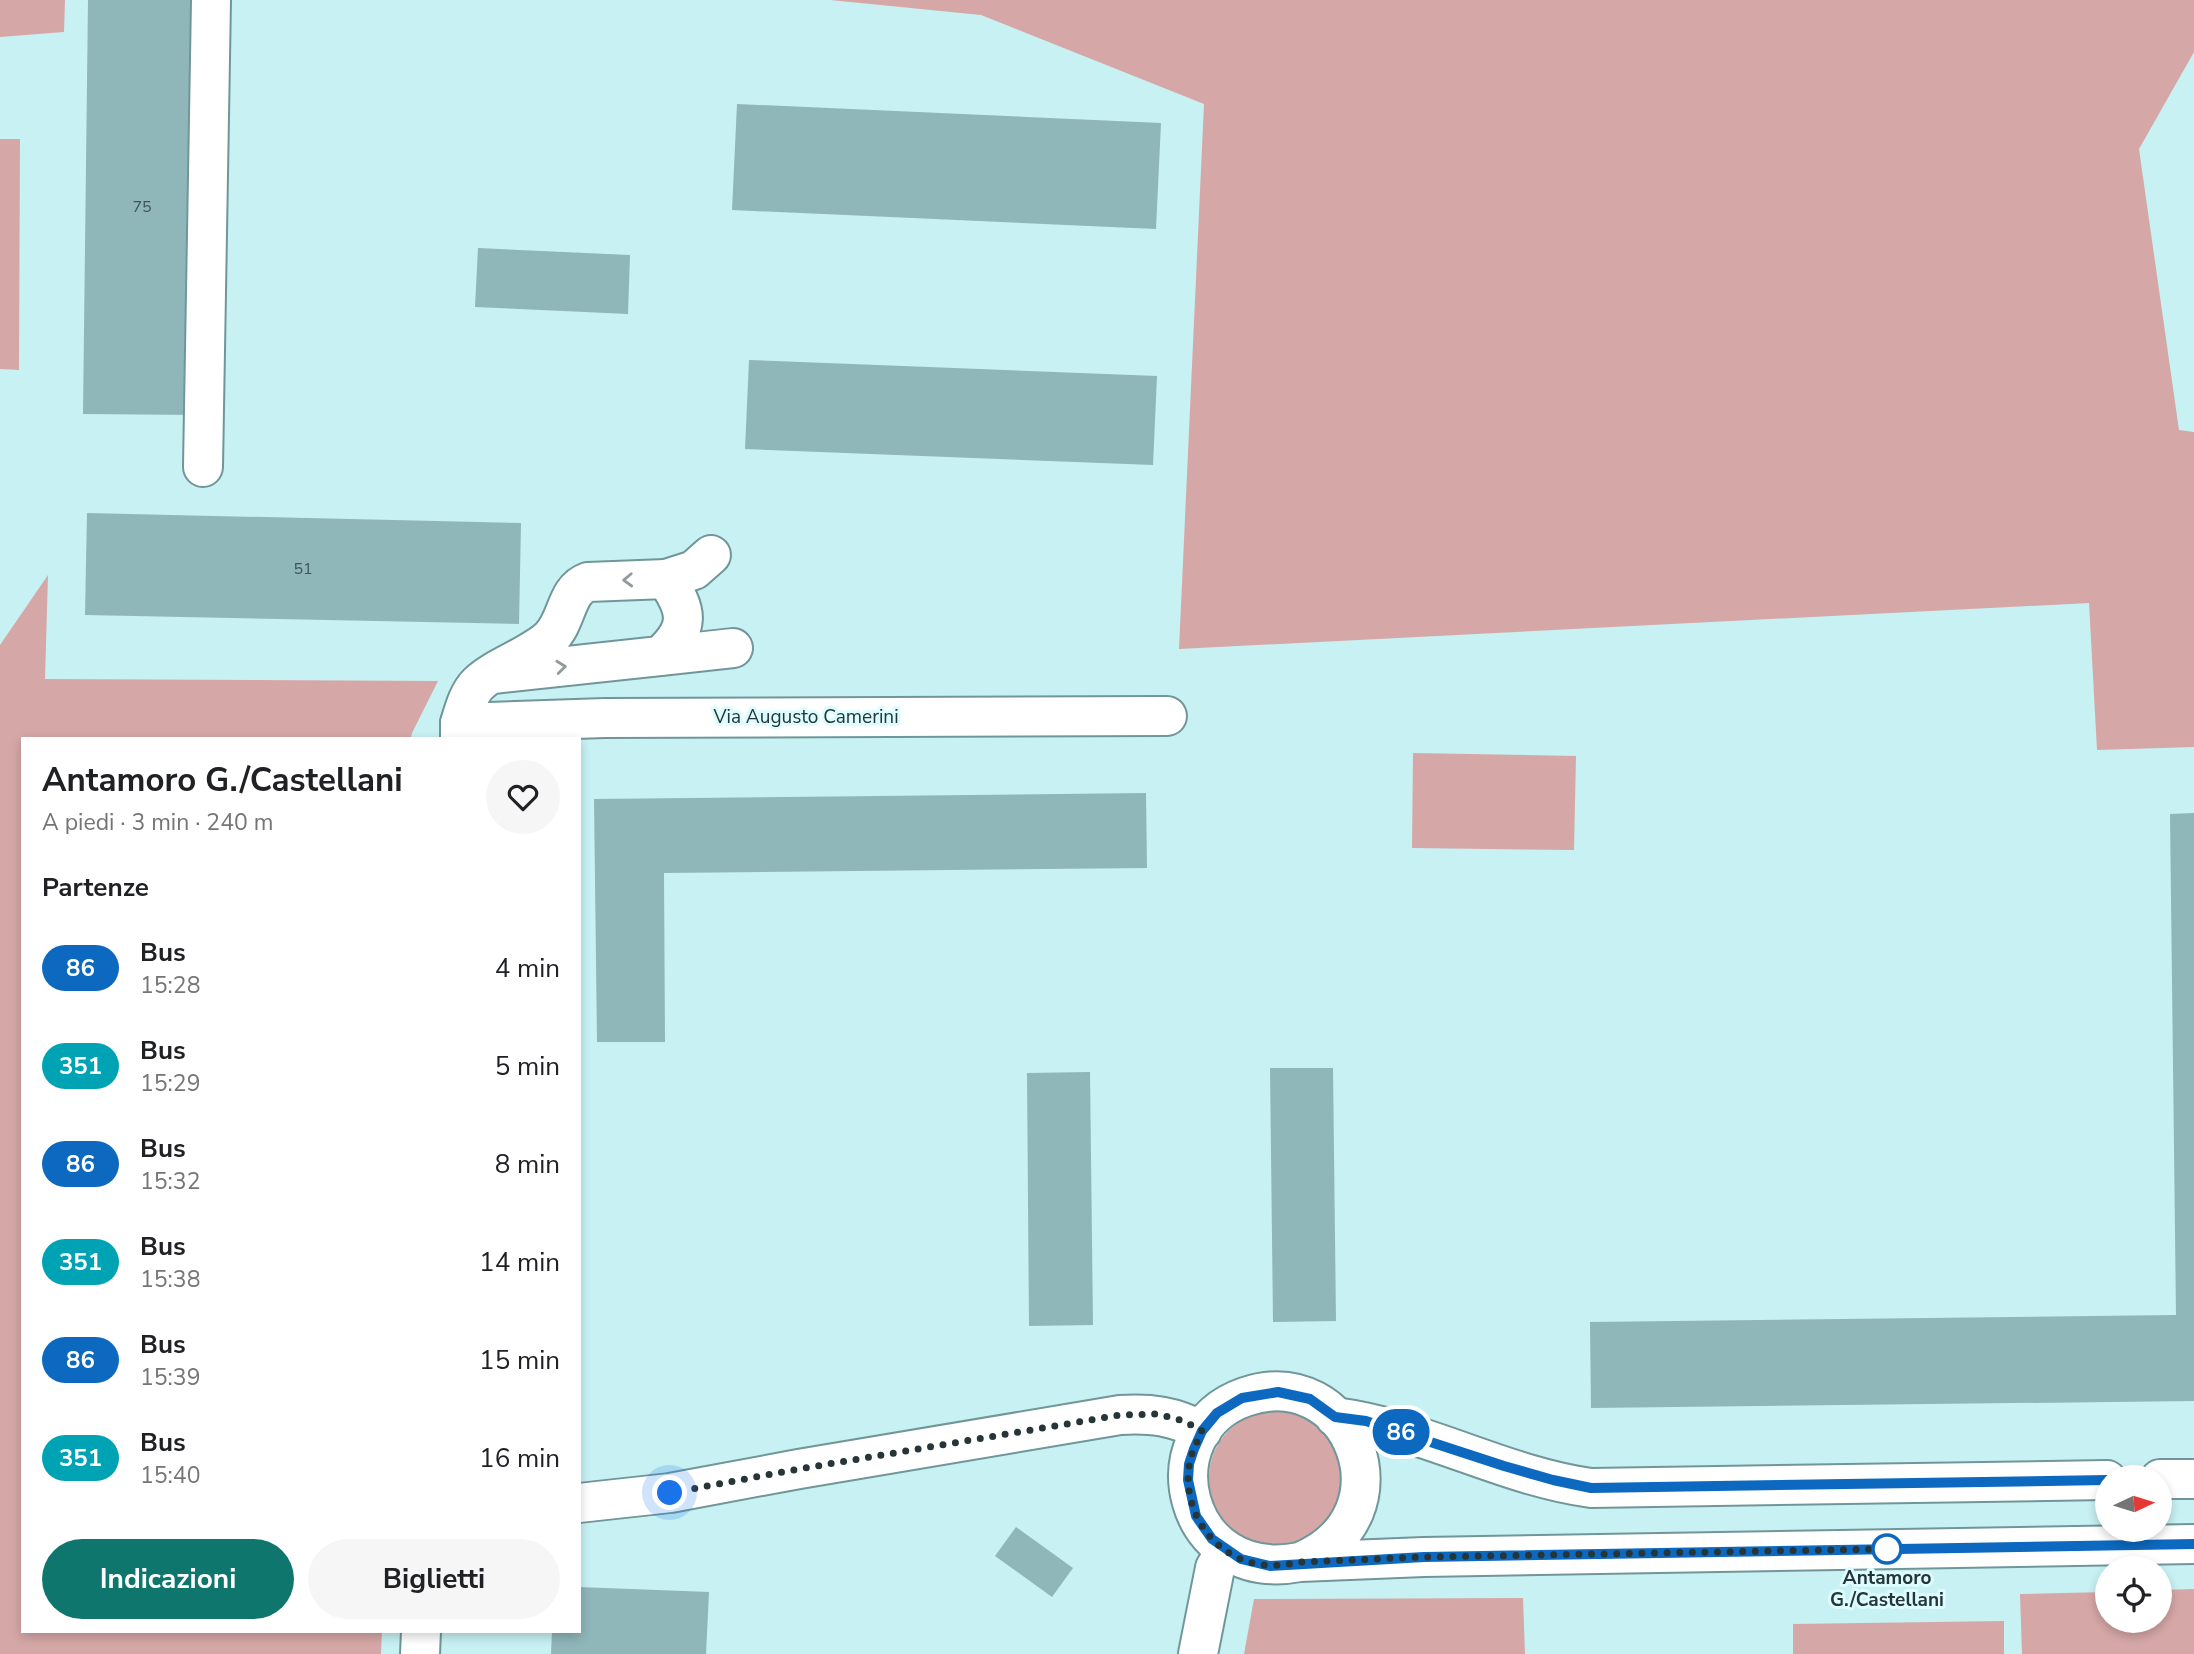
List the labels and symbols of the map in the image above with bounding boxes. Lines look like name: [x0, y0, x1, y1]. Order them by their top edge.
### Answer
house number: 75: [132, 196, 152, 218]
house number: 51: [293, 558, 313, 580]
one-way arrow: [623, 573, 634, 588]
one-way arrow: [556, 660, 567, 675]
street label: Via Augusto Camerini: [712, 704, 899, 730]
line badge: 86: [1370, 1409, 1432, 1455]
north arrow: [2095, 1465, 2172, 1542]
your location: [652, 1475, 687, 1510]
marker: Antamoro G./Castellani: [1872, 1534, 1902, 1564]
place label: Antamoro G./Castellani: [1830, 1565, 1944, 1613]

